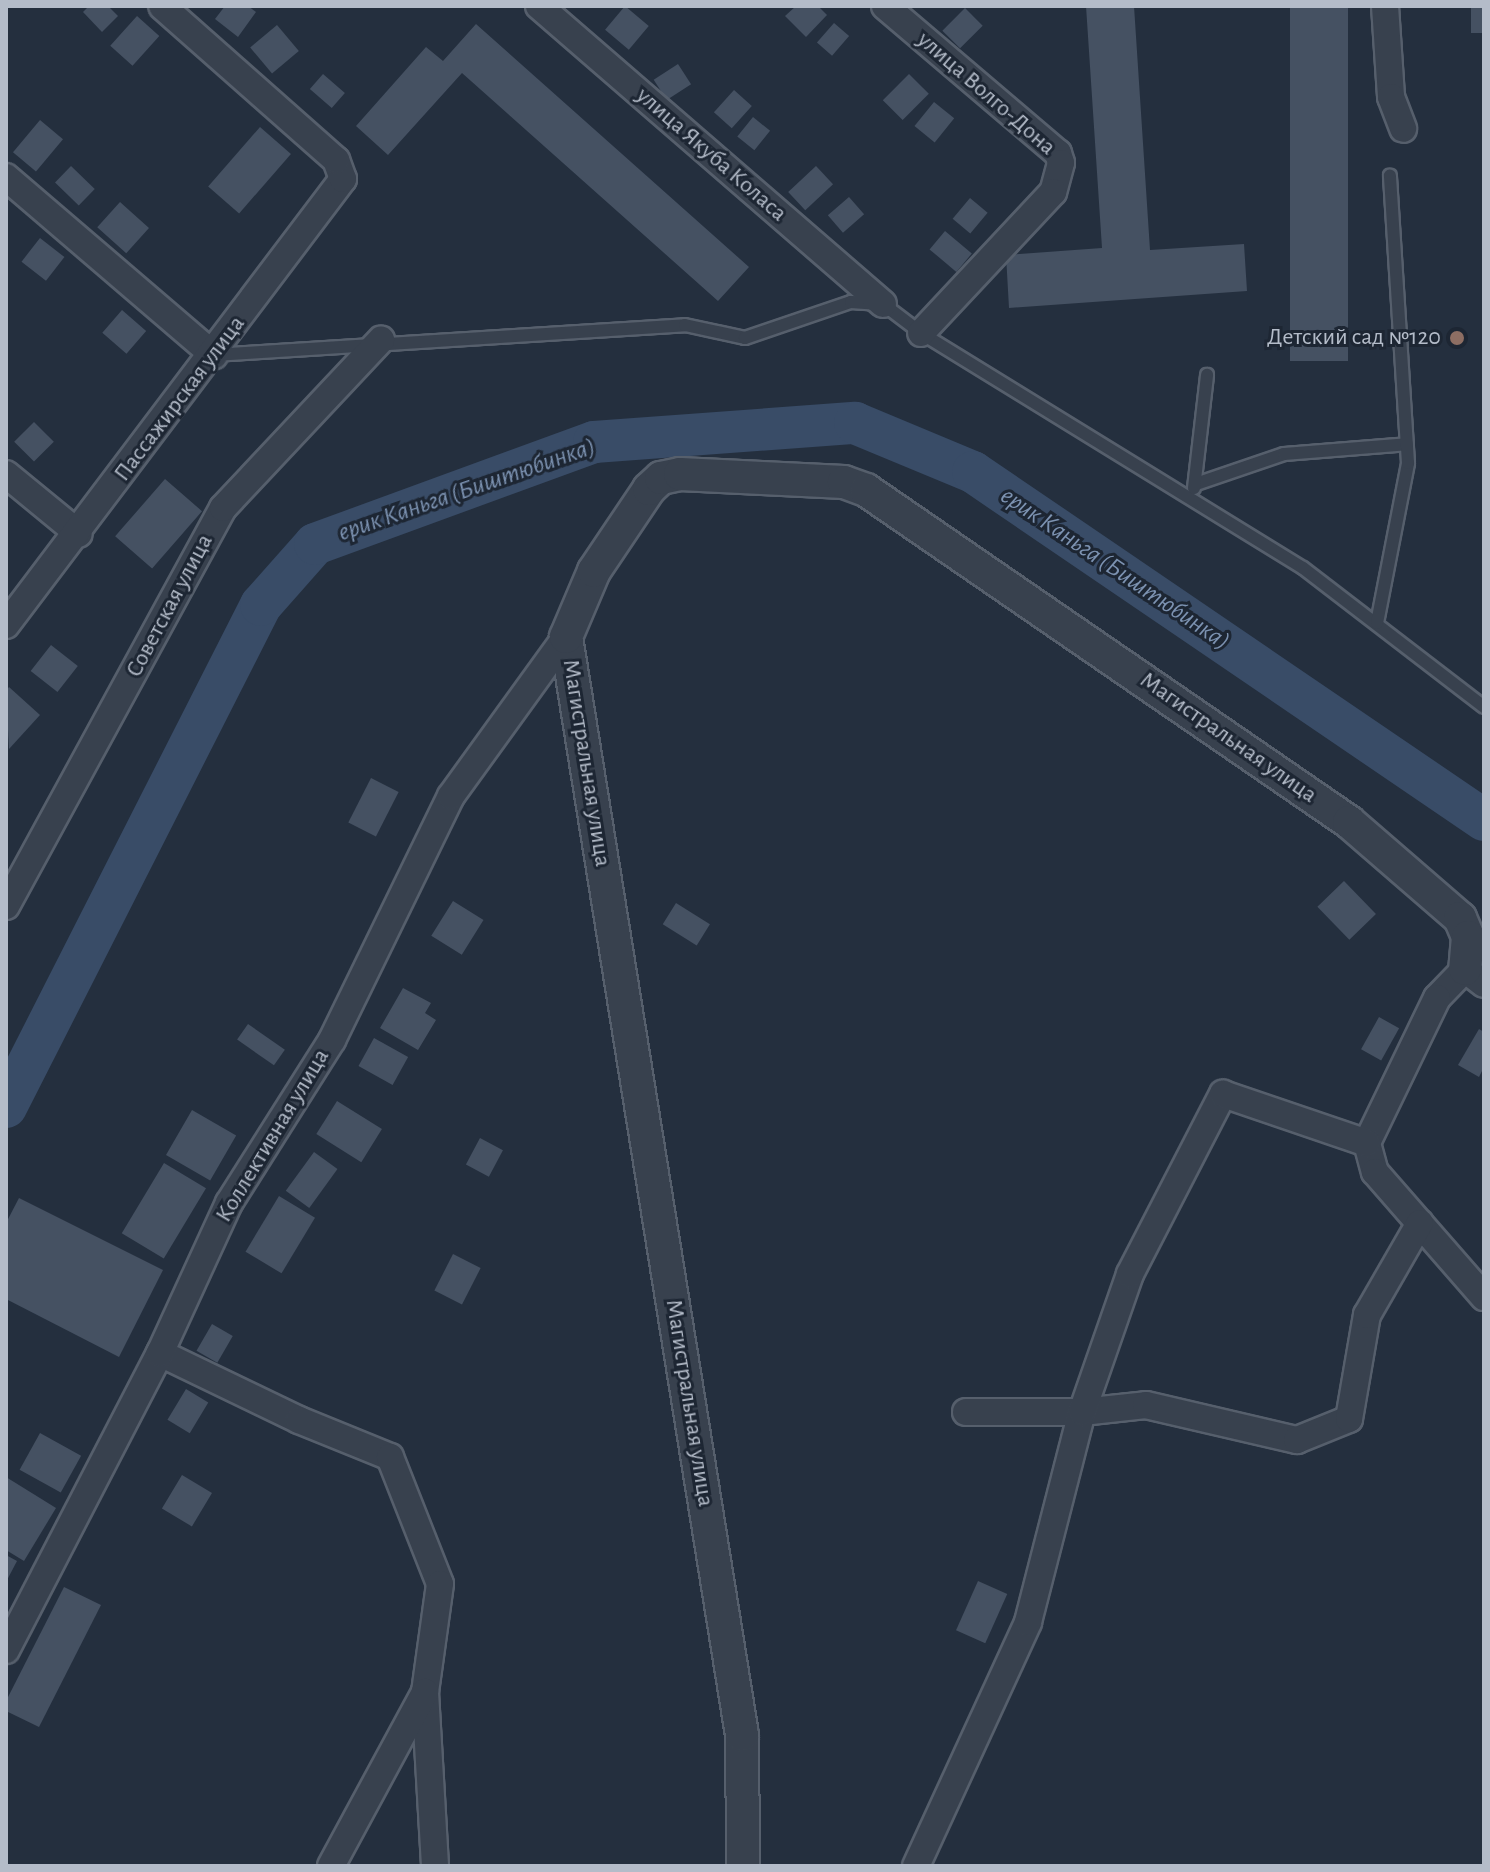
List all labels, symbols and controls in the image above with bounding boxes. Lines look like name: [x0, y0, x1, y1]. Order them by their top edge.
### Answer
street label: улица Волго-Дона: [911, 26, 1061, 162]
street label: улица Якуба Коласа: [630, 82, 792, 228]
street label: Пассажирская улица: [108, 311, 252, 487]
place label: Детский сад №120: [1267, 324, 1441, 352]
marker: Детский сад №120: [1448, 329, 1466, 347]
water label: ерик Каньга (Биштюбинка): [334, 431, 600, 549]
water label: ерик Каньга (Биштюбинка): [994, 481, 1236, 657]
street label: Советская улица: [120, 530, 220, 682]
street label: Магистральная улица: [555, 657, 617, 869]
street label: Магистральная улица: [1134, 666, 1322, 810]
street label: Коллективная улица: [210, 1044, 336, 1228]
street label: Магистральная улица: [658, 1297, 720, 1509]

